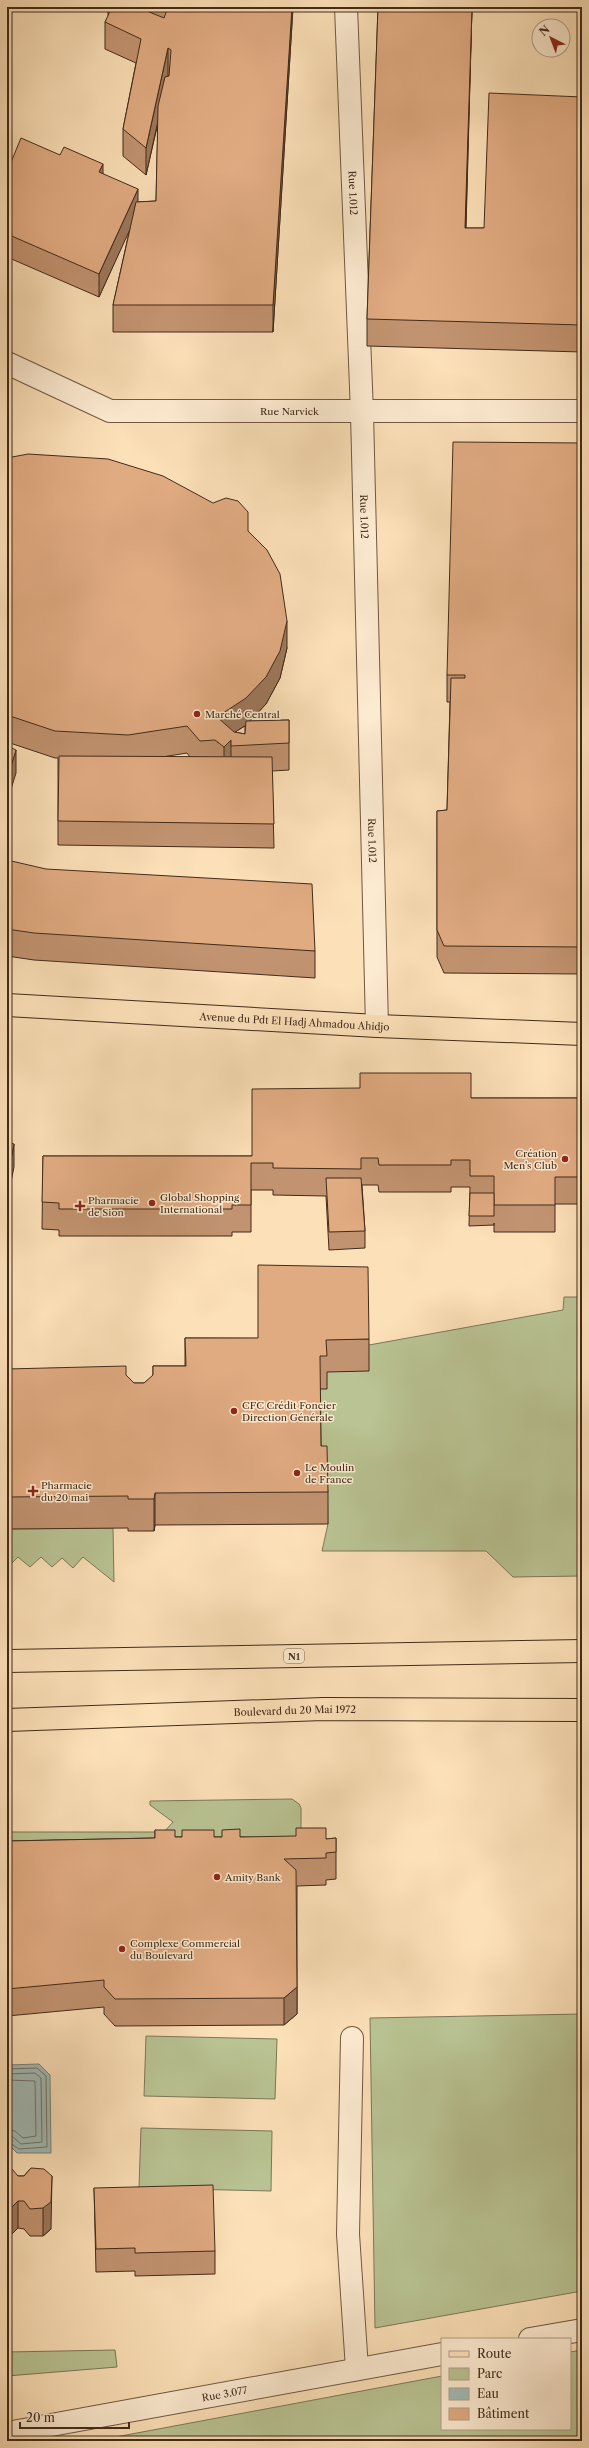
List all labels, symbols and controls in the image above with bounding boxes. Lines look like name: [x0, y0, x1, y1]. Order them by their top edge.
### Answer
north arrow: [531, 18, 571, 58]
text: N: [536, 22, 553, 39]
street label: Rue 1.012: [346, 170, 361, 216]
street label: Rue Narvick: [260, 405, 320, 418]
street label: Rue 1.012: [357, 494, 372, 539]
place label: Marché Central: [205, 708, 280, 721]
marker: Marché Central: [192, 709, 202, 719]
street label: Rue 1.012: [365, 818, 380, 863]
street label: Avenue du Pdt El Hadj Ahmadou Ahidjo: [198, 1009, 390, 1033]
place label: Création Men's Club: [503, 1147, 558, 1172]
marker: Création Men's Club: [560, 1154, 570, 1164]
place label: Global Shopping International: [160, 1191, 240, 1216]
place label: Pharmacie de Sion: [88, 1194, 139, 1219]
marker: Global Shopping International: [147, 1198, 157, 1208]
marker: Pharmacie de Sion: [75, 1201, 85, 1211]
place label: CFC Crédit Foncier Direction Générale: [242, 1399, 337, 1424]
marker: CFC Crédit Foncier Direction Générale: [229, 1406, 239, 1416]
place label: Le Moulin de France: [305, 1461, 355, 1486]
marker: Le Moulin de France: [292, 1468, 302, 1478]
place label: Pharmacie du 20 mai: [41, 1479, 92, 1504]
marker: Pharmacie du 20 mai: [28, 1486, 38, 1496]
road number: N1: [284, 1649, 304, 1663]
street label: Boulevard du 20 Mai 1972: [233, 1702, 356, 1719]
place label: Amity Bank: [224, 1871, 282, 1884]
marker: Amity Bank: [212, 1872, 222, 1882]
place label: Complexe Commercial du Boulevard: [130, 1937, 240, 1962]
marker: Complexe Commercial du Boulevard: [117, 1944, 127, 1954]
legend: [441, 2338, 571, 2430]
text: Route: [477, 2346, 512, 2361]
text: Parc: [477, 2366, 502, 2381]
street label: Rue 3.077: [201, 2383, 248, 2404]
text: Eau: [477, 2386, 500, 2401]
scale bar: [20, 2404, 129, 2430]
text: Bâtiment: [477, 2406, 530, 2421]
text: 20 m: [26, 2410, 55, 2425]

